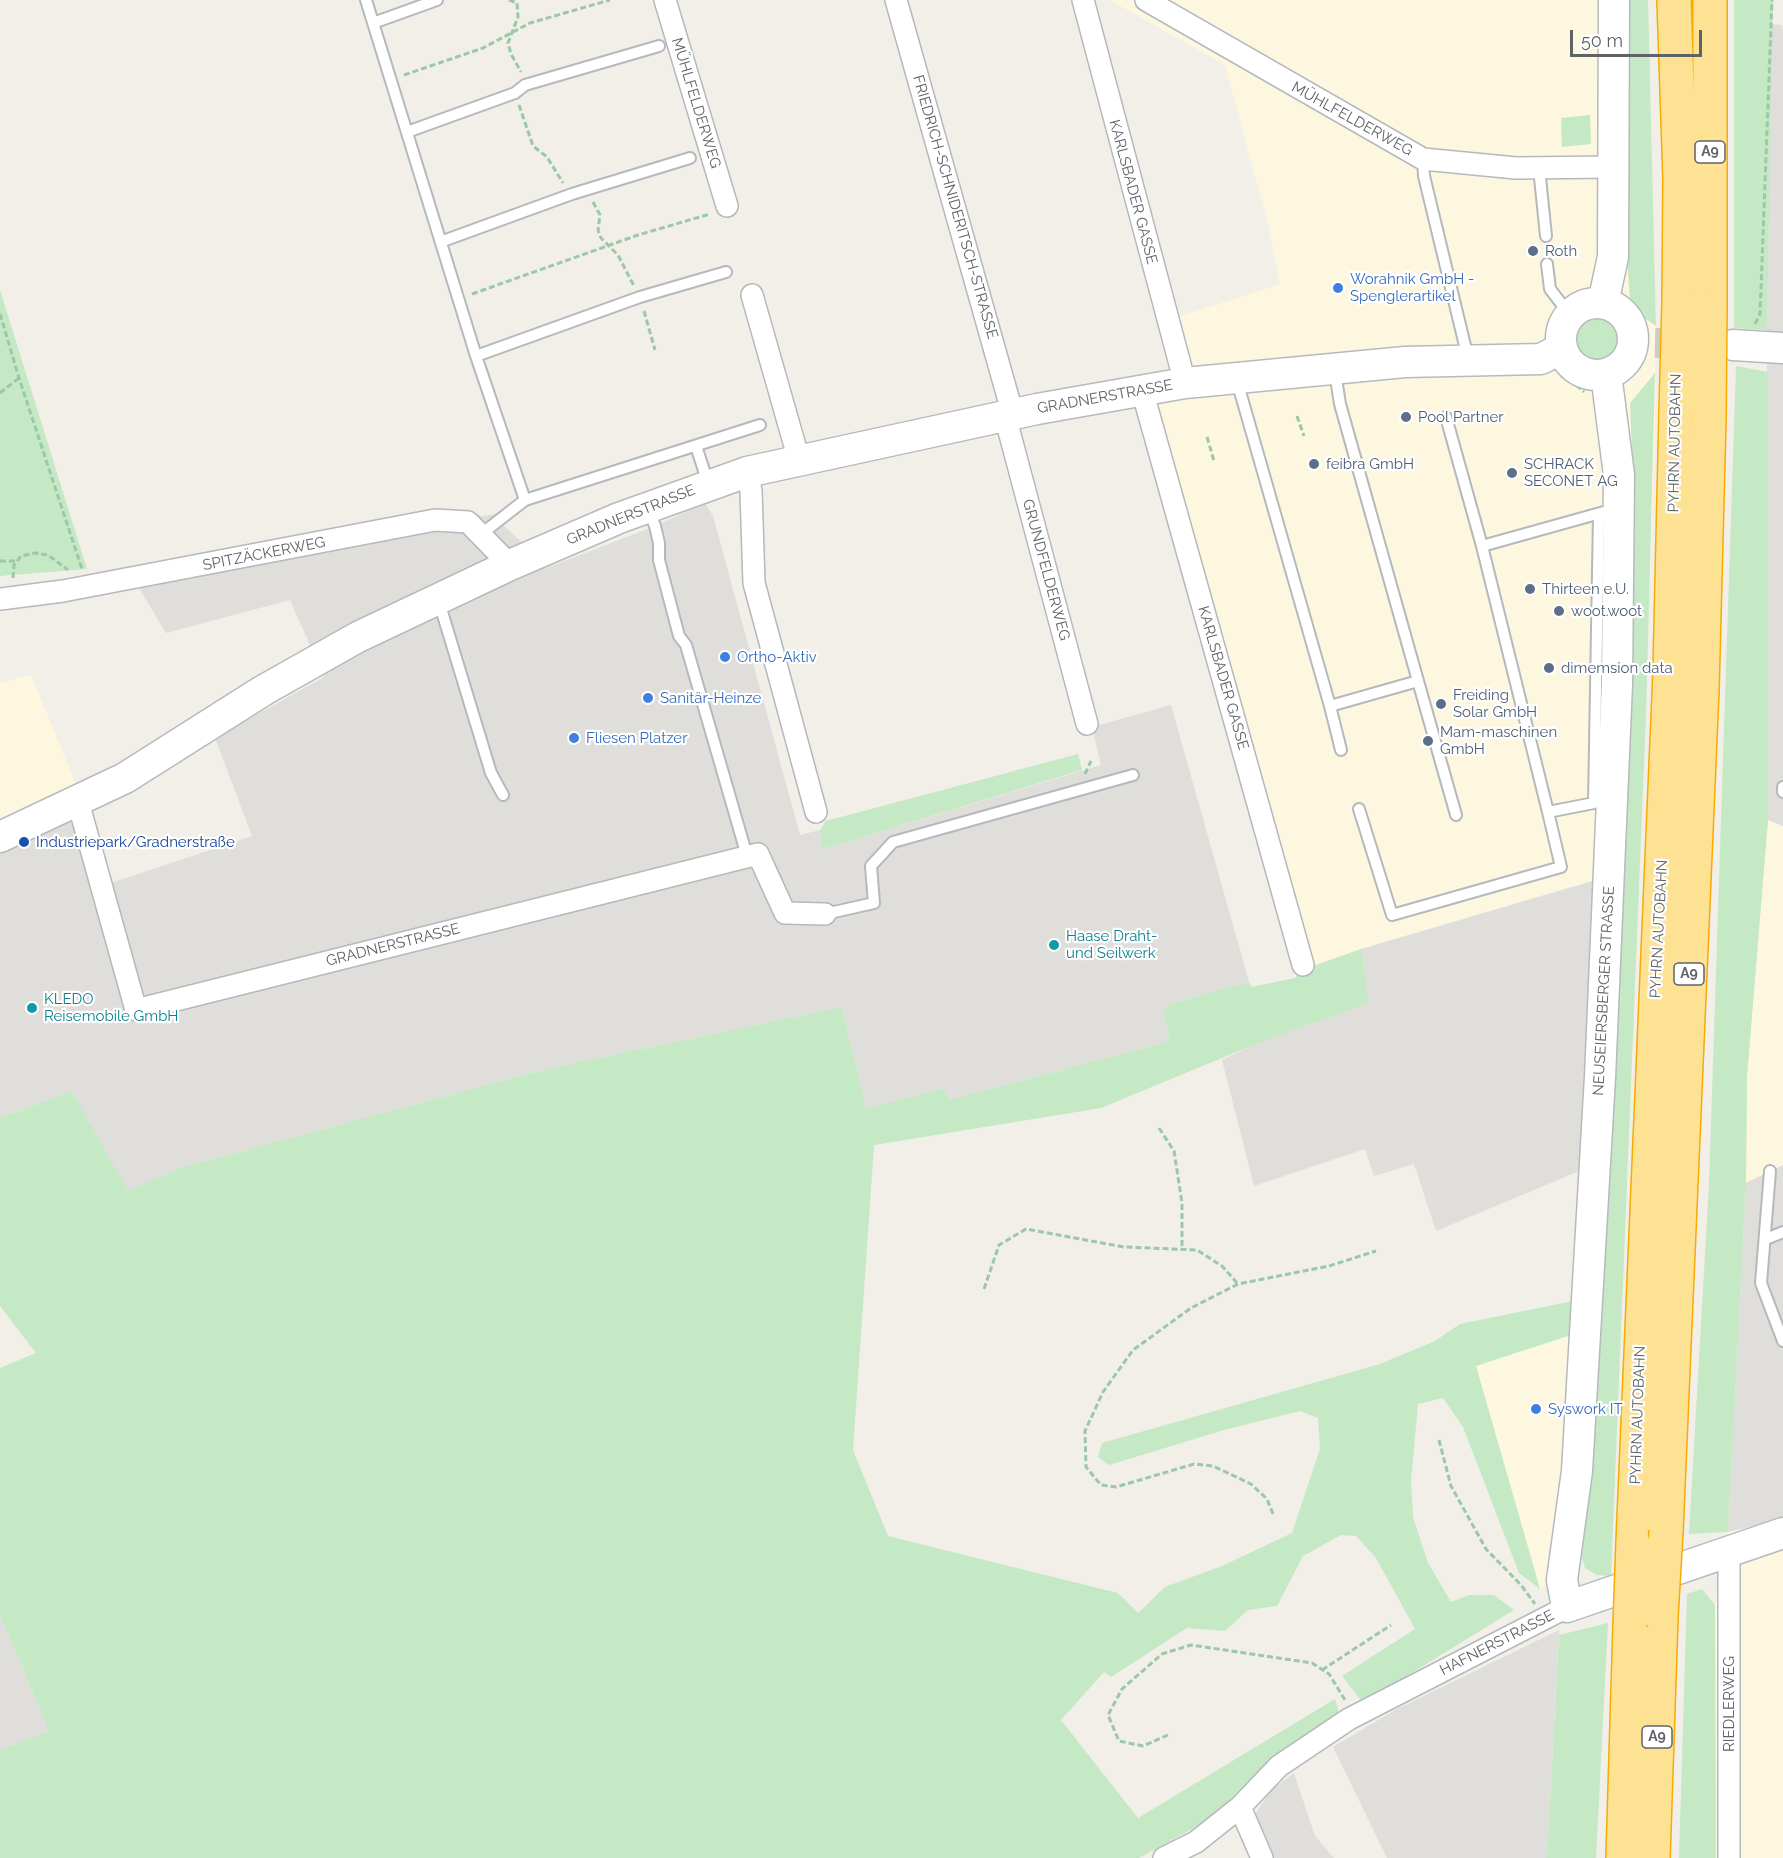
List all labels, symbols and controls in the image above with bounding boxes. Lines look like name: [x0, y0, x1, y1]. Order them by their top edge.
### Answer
scale bar: [1573, 18, 1705, 56]
text: 50 m: [1581, 30, 1623, 51]
street label: MÜHLFELDERWEG: [668, 35, 724, 171]
street label: FRIEDRICH-SCHNIDERITSCH-STRASSE: [909, 73, 1001, 341]
street label: MÜHLFELDERWEG: [1288, 78, 1416, 160]
street label: KARLSBADER GASSE: [1105, 118, 1161, 266]
road number: A9: [1695, 141, 1725, 163]
place label: Roth: [1545, 242, 1577, 260]
marker: Roth: [1526, 244, 1540, 258]
place label: Worahnik GmbH - Spenglerartikel: [1350, 270, 1474, 305]
marker: Worahnik GmbH - Spenglerartikel: [1331, 281, 1345, 295]
street label: PYHRN AUTOBAHN: [1665, 373, 1685, 513]
street label: GRADNERSTRASSE: [1036, 376, 1174, 418]
place label: Pool Partner: [1418, 408, 1503, 426]
marker: Pool Partner: [1399, 410, 1413, 424]
place label: feibra GmbH: [1326, 455, 1414, 473]
place label: SCHRACK SECONET AG: [1524, 455, 1618, 490]
marker: feibra GmbH: [1307, 457, 1321, 471]
marker: SCHRACK SECONET AG: [1505, 466, 1519, 480]
street label: GRADNERSTRASSE: [564, 481, 698, 549]
street label: GRUNDFELDERWEG: [1018, 497, 1074, 643]
street label: SPITZÄCKERWEG: [201, 533, 327, 575]
place label: Thirteen e.U.: [1542, 580, 1629, 598]
marker: Thirteen e.U.: [1523, 582, 1537, 596]
place label: woot.woot: [1571, 602, 1642, 620]
street label: KARLSBADER GASSE: [1194, 604, 1252, 752]
marker: woot.woot: [1552, 604, 1566, 618]
place label: Ortho-Aktiv: [737, 648, 817, 666]
marker: Ortho-Aktiv: [718, 650, 732, 664]
place label: dimemsion data: [1561, 659, 1673, 677]
marker: dimemsion data: [1542, 661, 1556, 675]
place label: Freiding Solar GmbH: [1453, 686, 1537, 721]
place label: Sanitär-Heinze: [660, 689, 761, 707]
marker: Sanitär-Heinze: [641, 691, 655, 705]
marker: Freiding Solar GmbH: [1434, 697, 1448, 711]
place label: Mam-maschinen GmbH: [1440, 723, 1557, 758]
place label: Fliesen Platzer: [586, 729, 687, 747]
marker: Fliesen Platzer: [567, 731, 581, 745]
marker: Mam-maschinen GmbH: [1421, 734, 1435, 748]
place label: Industriepark/Gradnerstraße: [36, 833, 235, 851]
marker: Industriepark/Gradnerstraße: [17, 835, 31, 849]
street label: PYHRN AUTOBAHN: [1646, 859, 1672, 999]
street label: NEUSEIERSBERGER STRASSE: [1590, 886, 1618, 1096]
street label: GRADNERSTRASSE: [324, 920, 462, 970]
place label: Haase Draht- und Seilwerk: [1066, 927, 1157, 962]
marker: Haase Draht- und Seilwerk: [1047, 938, 1061, 952]
road number: A9: [1674, 963, 1704, 985]
place label: KLEDO Reisemobile GmbH: [44, 990, 178, 1025]
marker: KLEDO Reisemobile GmbH: [25, 1001, 39, 1015]
street label: PYHRN AUTOBAHN: [1627, 1345, 1649, 1485]
place label: Syswork IT: [1548, 1400, 1623, 1418]
marker: Syswork IT: [1529, 1402, 1543, 1416]
street label: HAFNERSTRASSE: [1437, 1606, 1557, 1680]
street label: RIEDLERWEG: [1720, 1656, 1738, 1752]
road number: A9: [1642, 1726, 1672, 1748]

